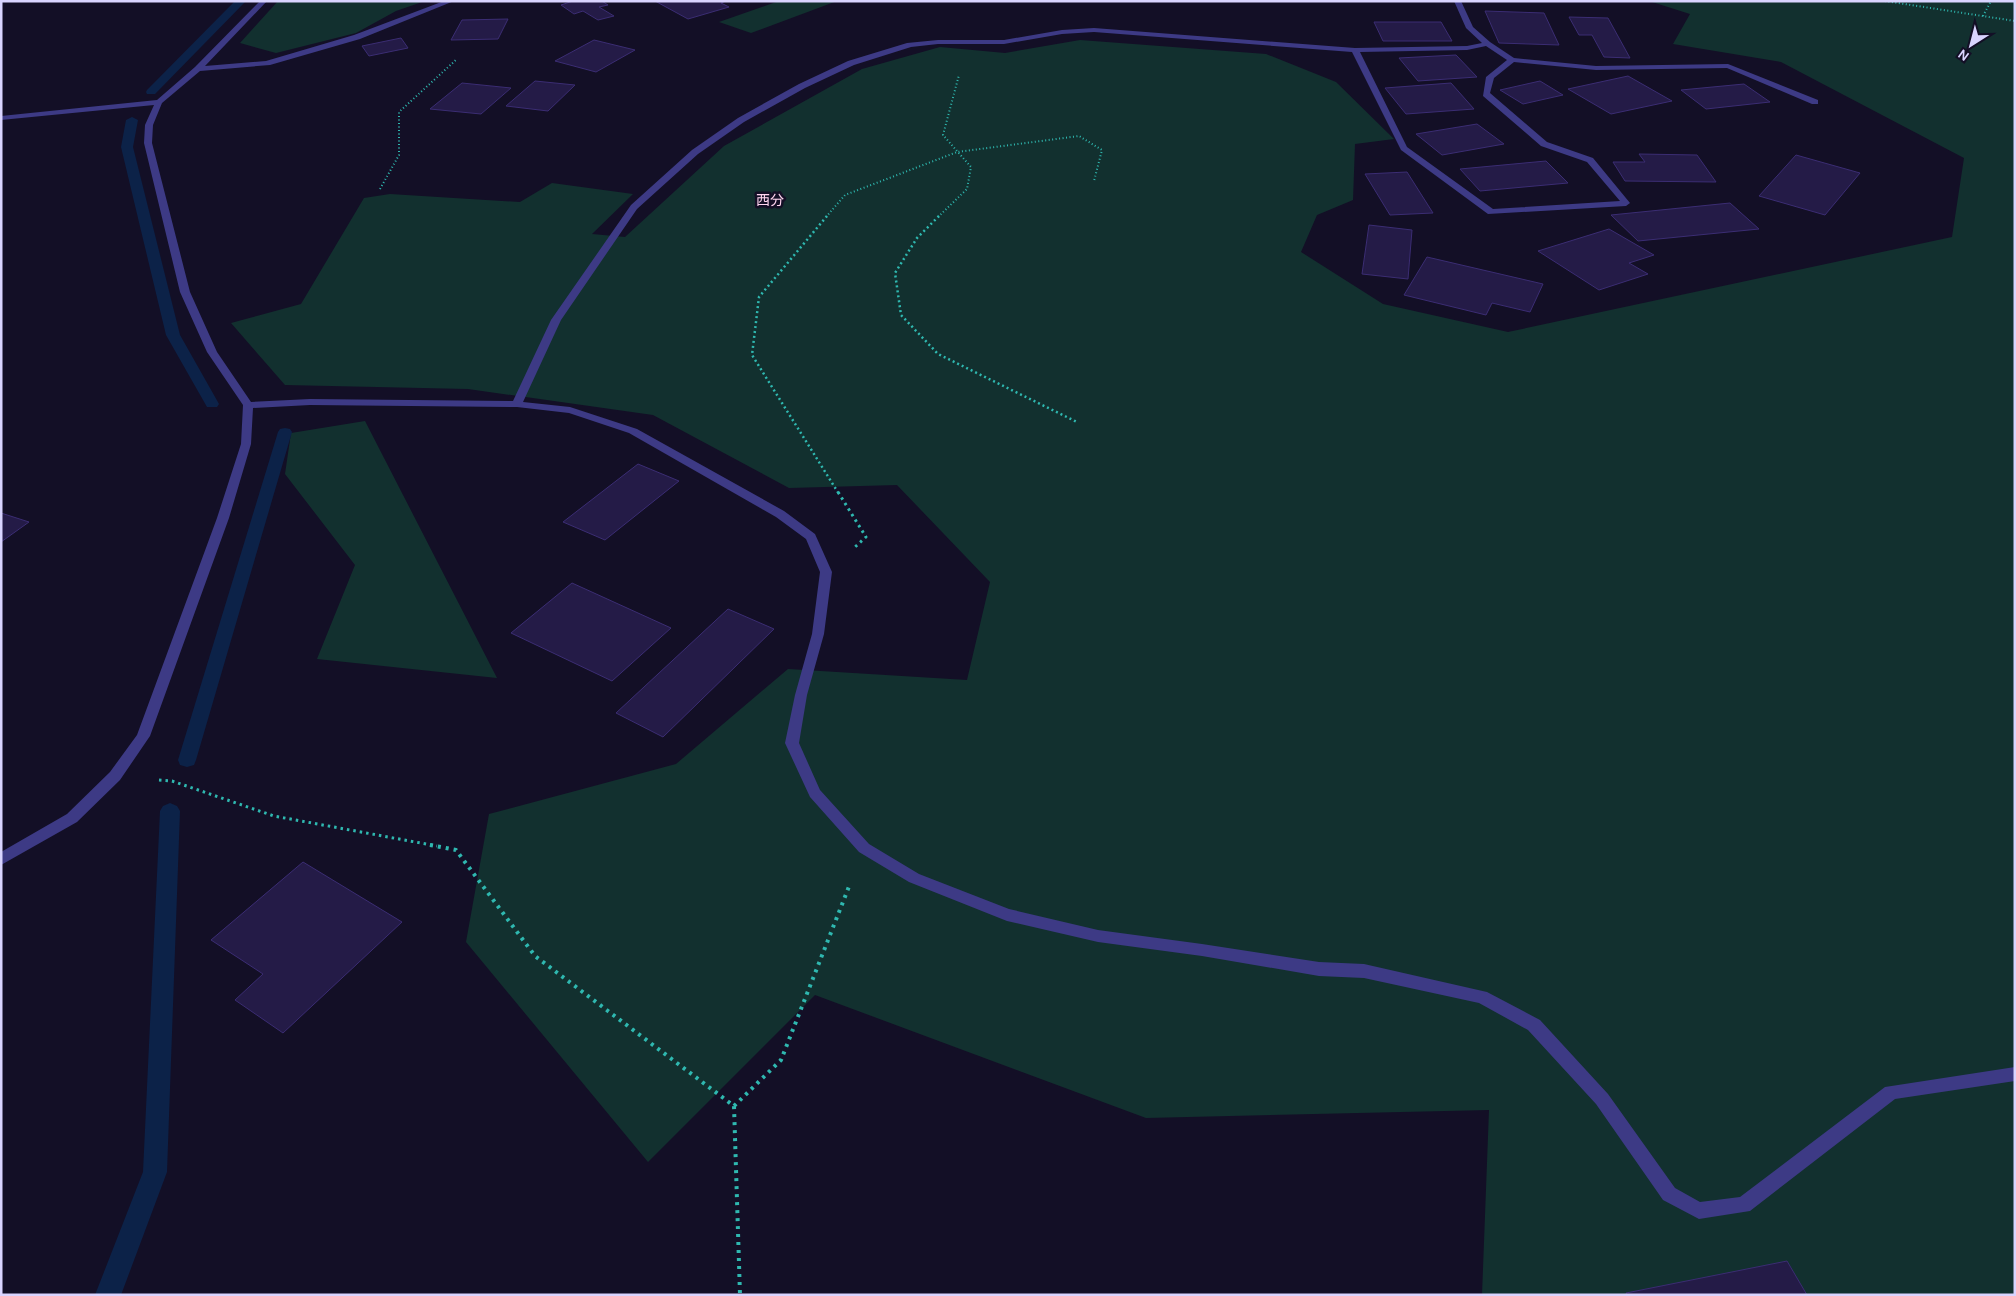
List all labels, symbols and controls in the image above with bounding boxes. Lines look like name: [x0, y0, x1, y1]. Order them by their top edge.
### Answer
north arrow: [1946, 20, 1996, 70]
text: N: [1955, 45, 1973, 65]
district label: 西分: [756, 192, 784, 209]

